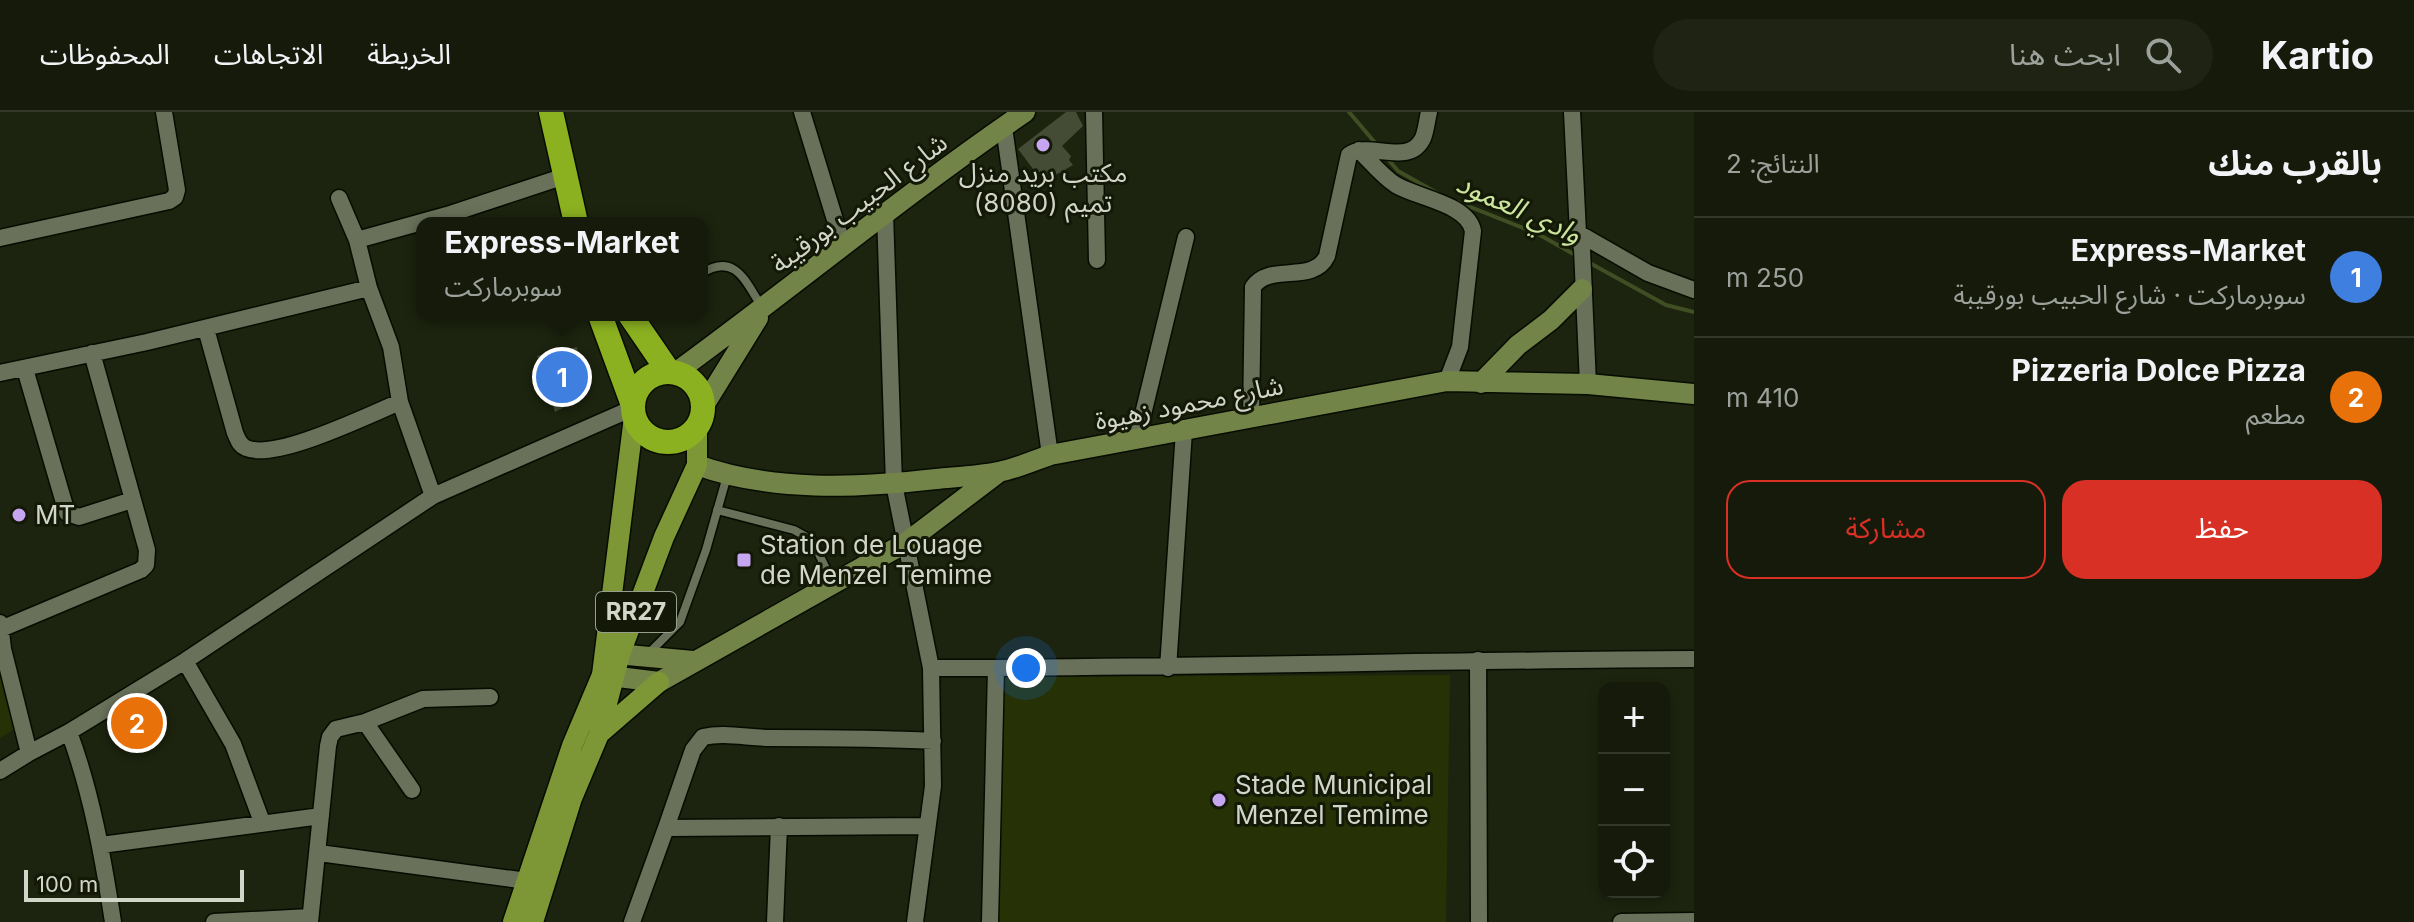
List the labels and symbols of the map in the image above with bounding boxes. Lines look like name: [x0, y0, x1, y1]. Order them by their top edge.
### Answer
street label: شارع الحبيب بورقيبة: [764, 126, 955, 282]
marker: مكتب بريد منزل تميم (8080): [1034, 136, 1052, 154]
place label: مكتب بريد منزل تميم (8080): [959, 157, 1127, 223]
water label: وادي العمود: [1449, 165, 1587, 256]
pin: 1: [536, 347, 588, 407]
street label: شارع محمود زهيوة: [1092, 369, 1286, 440]
place label: MT: [35, 499, 75, 530]
marker: MT: [10, 506, 28, 524]
place label: Station de Louage de Menzel Temime: [760, 529, 992, 590]
marker: Station de Louage de Menzel Temime: [735, 551, 753, 569]
road number: RR27: [596, 592, 676, 632]
your location: [1006, 648, 1046, 688]
pin: 2: [111, 693, 163, 753]
place label: Stade Municipal Menzel Temime: [1235, 769, 1432, 830]
marker: Stade Municipal Menzel Temime: [1210, 791, 1228, 809]
scale bar: [24, 866, 244, 902]

